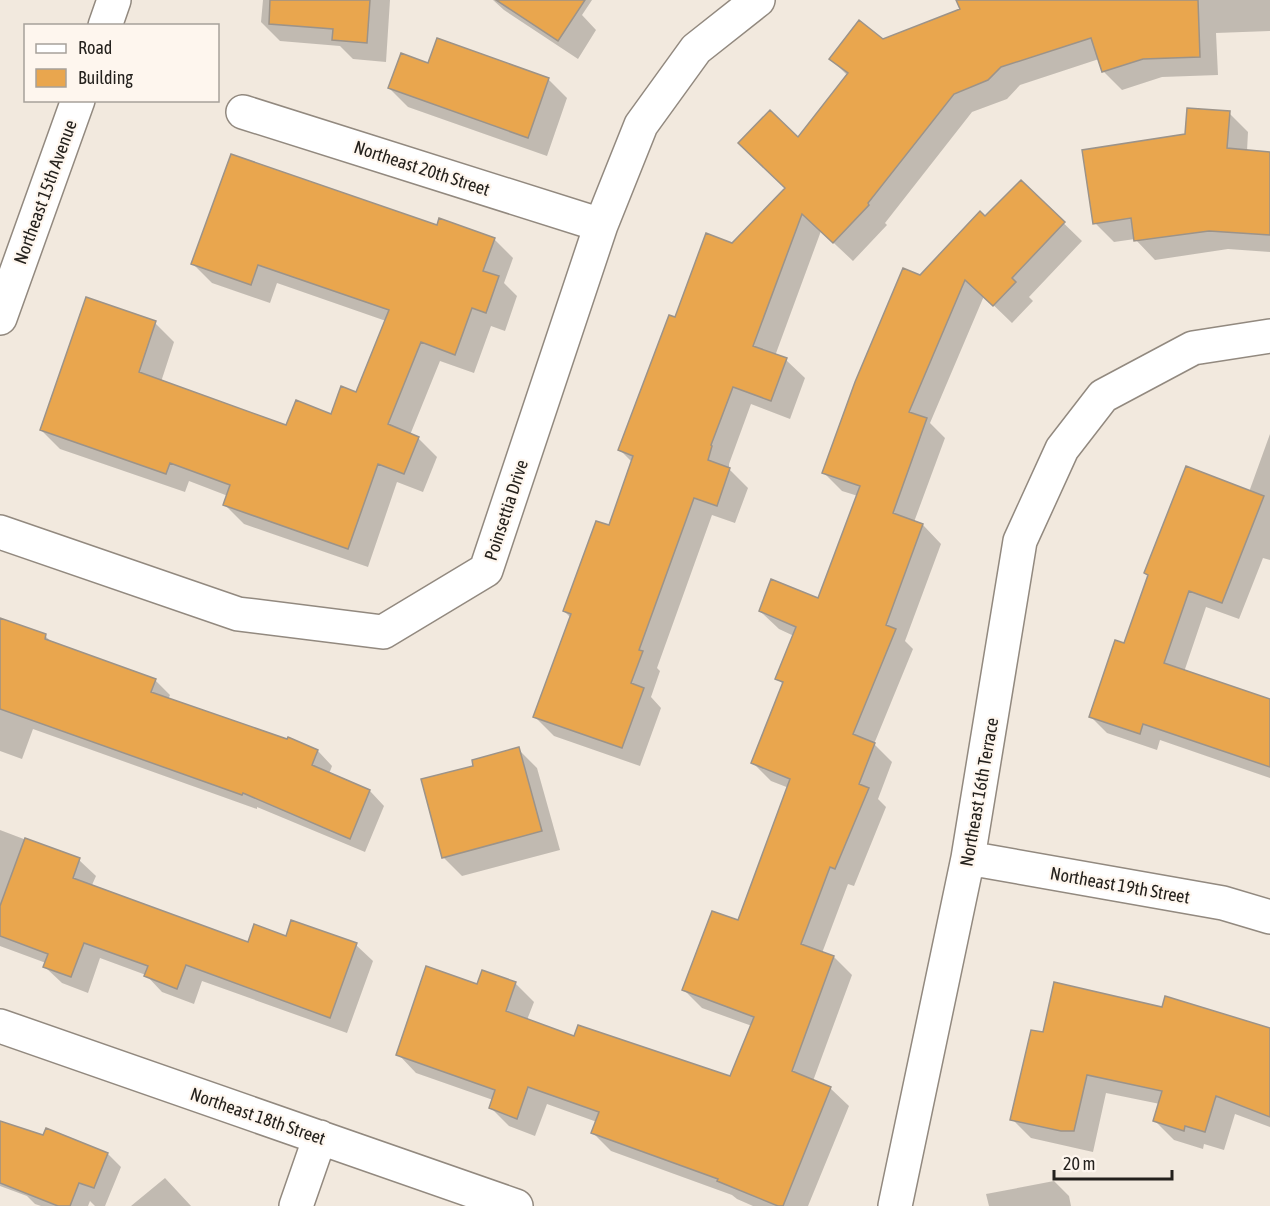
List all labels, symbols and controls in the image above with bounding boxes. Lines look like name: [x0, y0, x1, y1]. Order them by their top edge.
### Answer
legend: [24, 24, 219, 102]
text: Road: [78, 37, 112, 58]
text: Building: [78, 67, 133, 88]
street label: Northeast 15th Avenue: [9, 117, 81, 267]
street label: Northeast 20th Street: [351, 136, 493, 200]
street label: Poinsettia Drive: [480, 457, 532, 563]
street label: Northeast 16th Terrace: [956, 716, 1002, 868]
street label: Northeast 19th Street: [1049, 862, 1191, 908]
street label: Northeast 18th Street: [188, 1083, 328, 1149]
scale bar: [1054, 1143, 1172, 1181]
text: 20 m: [1063, 1153, 1095, 1174]

